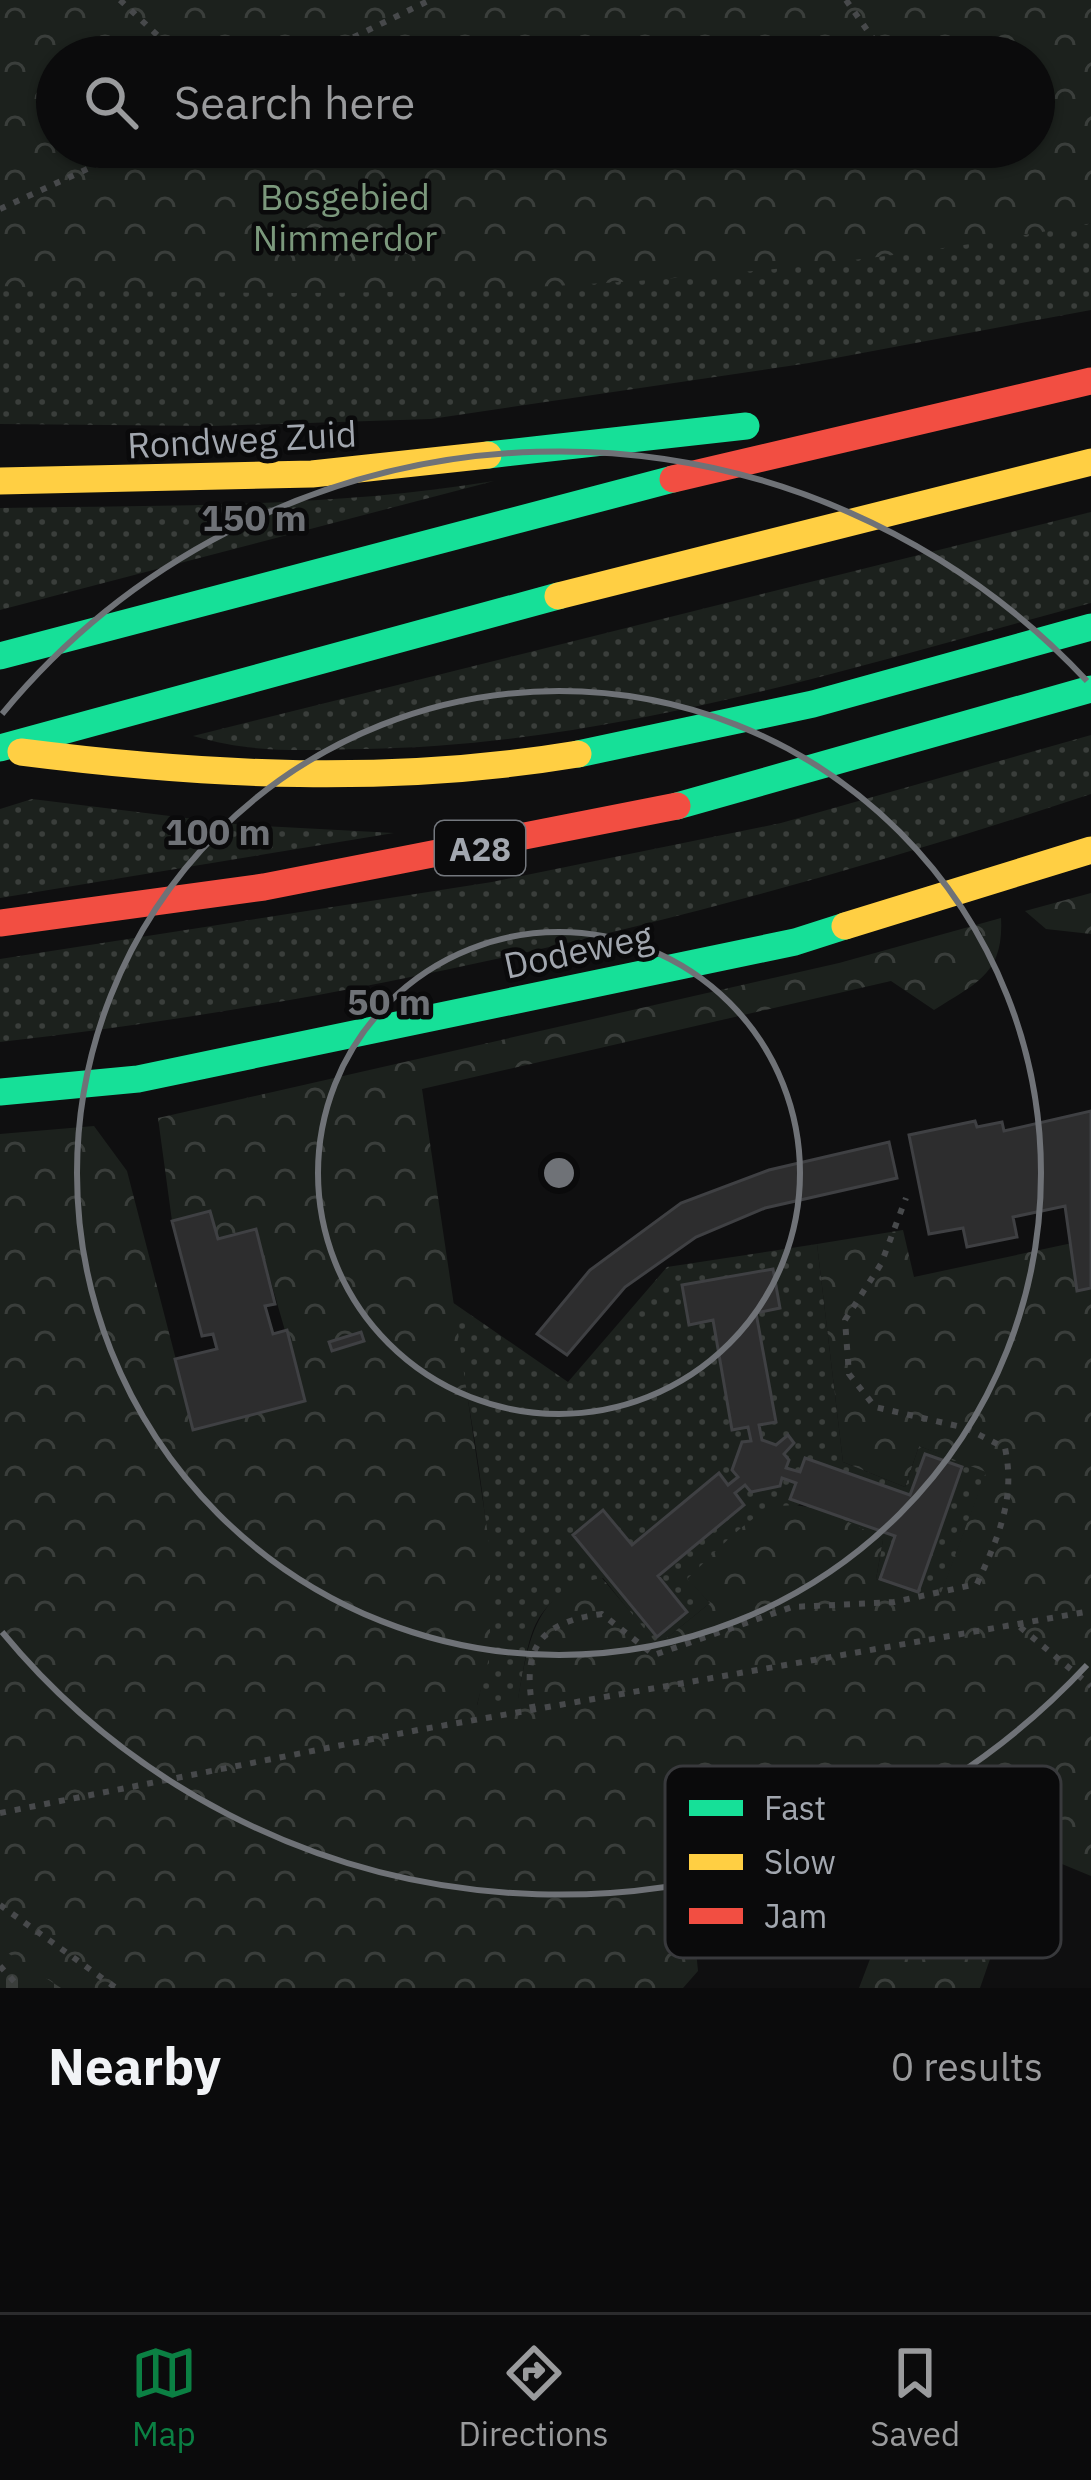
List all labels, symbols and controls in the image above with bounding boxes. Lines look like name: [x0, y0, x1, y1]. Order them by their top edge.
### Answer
search box: [36, 36, 1055, 168]
icon: search: [78, 69, 144, 135]
text: Search here: [174, 73, 415, 131]
park label: Bosgebied Nimmerdor: [253, 173, 437, 261]
street label: Rondweg Zuid: [126, 410, 358, 468]
text: 150 m: [201, 494, 307, 541]
text: 100 m: [165, 808, 271, 855]
road number: A28: [435, 821, 525, 875]
street label: Dodeweg: [499, 911, 657, 989]
text: 50 m: [347, 978, 431, 1025]
centre of rings: [538, 1152, 580, 1194]
legend: [665, 1766, 1061, 1958]
text: Fast: [764, 1786, 826, 1829]
text: Slow: [764, 1840, 836, 1883]
text: Jam: [764, 1894, 827, 1937]
text: Nearby: [48, 2033, 221, 2099]
text: 0 results: [891, 2041, 1043, 2092]
tab: Map: [131, 2340, 197, 2455]
tab: Directions: [459, 2340, 609, 2455]
tab: Saved: [870, 2340, 960, 2455]

